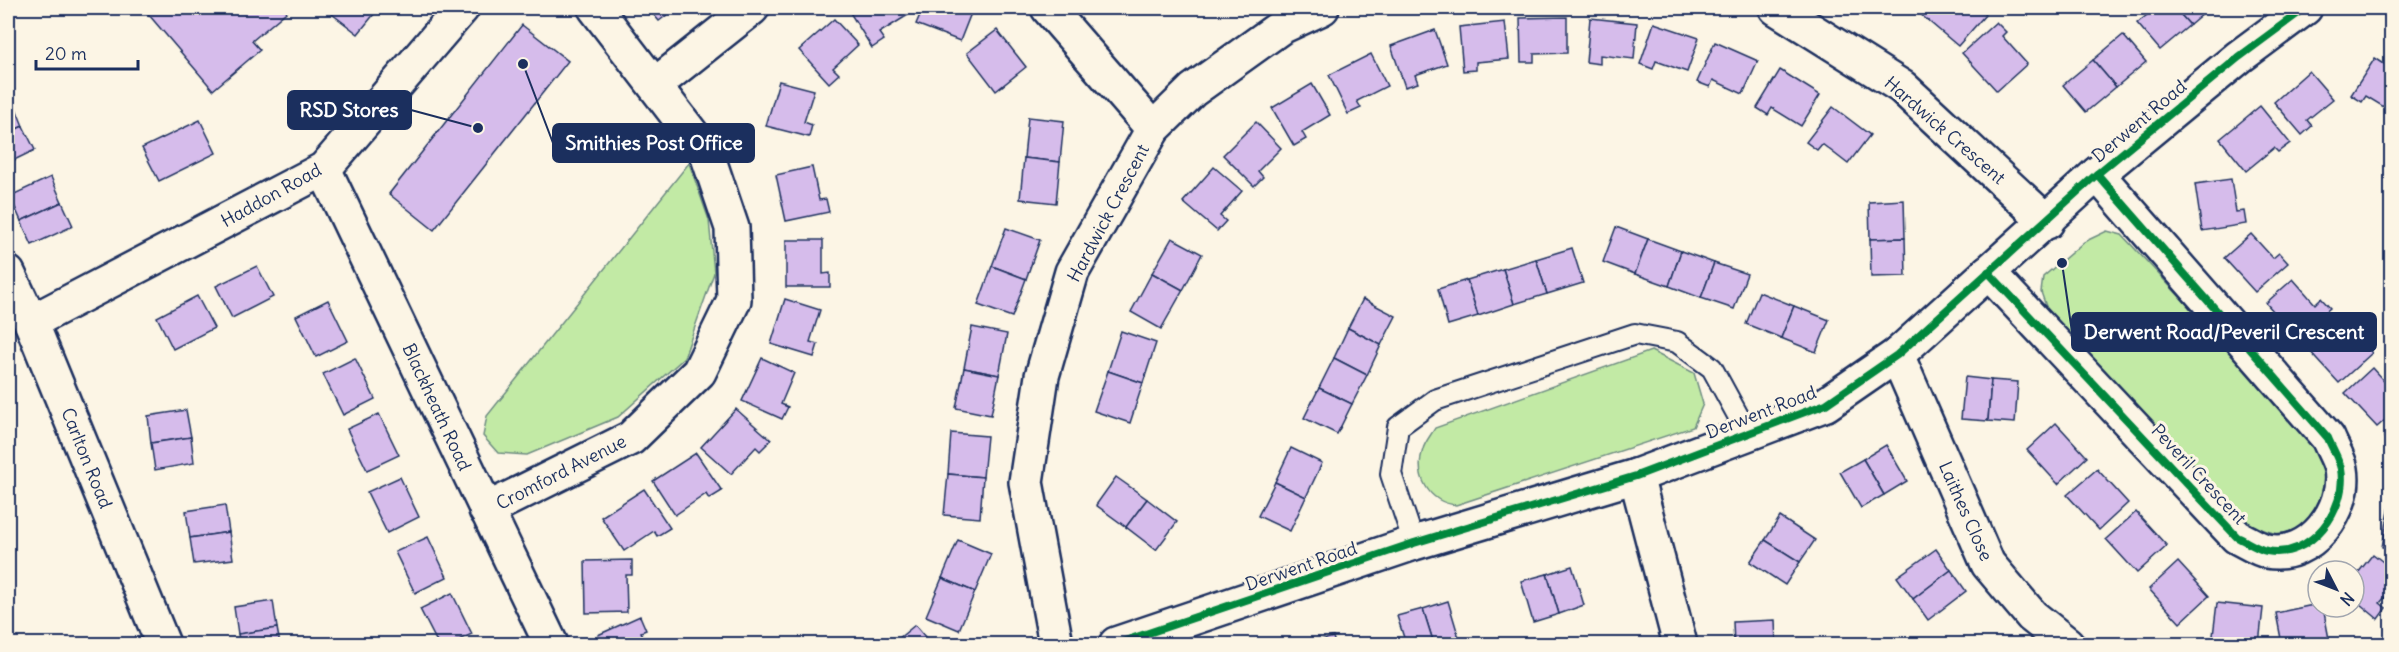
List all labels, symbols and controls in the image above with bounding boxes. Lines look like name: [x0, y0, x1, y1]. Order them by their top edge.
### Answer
scale bar: [36, 33, 138, 71]
text: 20 m: [45, 42, 87, 65]
street label: Hardwick Crescent: [1880, 71, 2010, 189]
street label: Derwent Road: [2087, 74, 2191, 167]
callout: RSD Stores: [288, 91, 411, 129]
text: RSD Stores: [300, 97, 398, 122]
callout: Smithies Post Office: [553, 124, 754, 162]
text: Smithies Post Office: [565, 130, 743, 155]
street label: Hardwick Crescent: [1062, 140, 1154, 286]
street label: Haddon Road: [217, 158, 326, 232]
callout: Derwent Road/Peveril Crescent: [2072, 313, 2376, 351]
text: Derwent Road/Peveril Crescent: [2084, 319, 2364, 344]
street label: Blackheath Road: [397, 340, 477, 475]
street label: Derwent Road: [1703, 380, 1820, 444]
street label: Carlton Road: [56, 404, 118, 512]
street label: Peveril Crescent: [2147, 419, 2251, 529]
street label: Cromford Avenue: [492, 429, 630, 515]
street label: Laithes Close: [1934, 458, 1998, 564]
street label: Derwent Road: [1242, 536, 1360, 596]
north arrow: [2306, 559, 2366, 619]
text: N: [2336, 588, 2358, 610]

